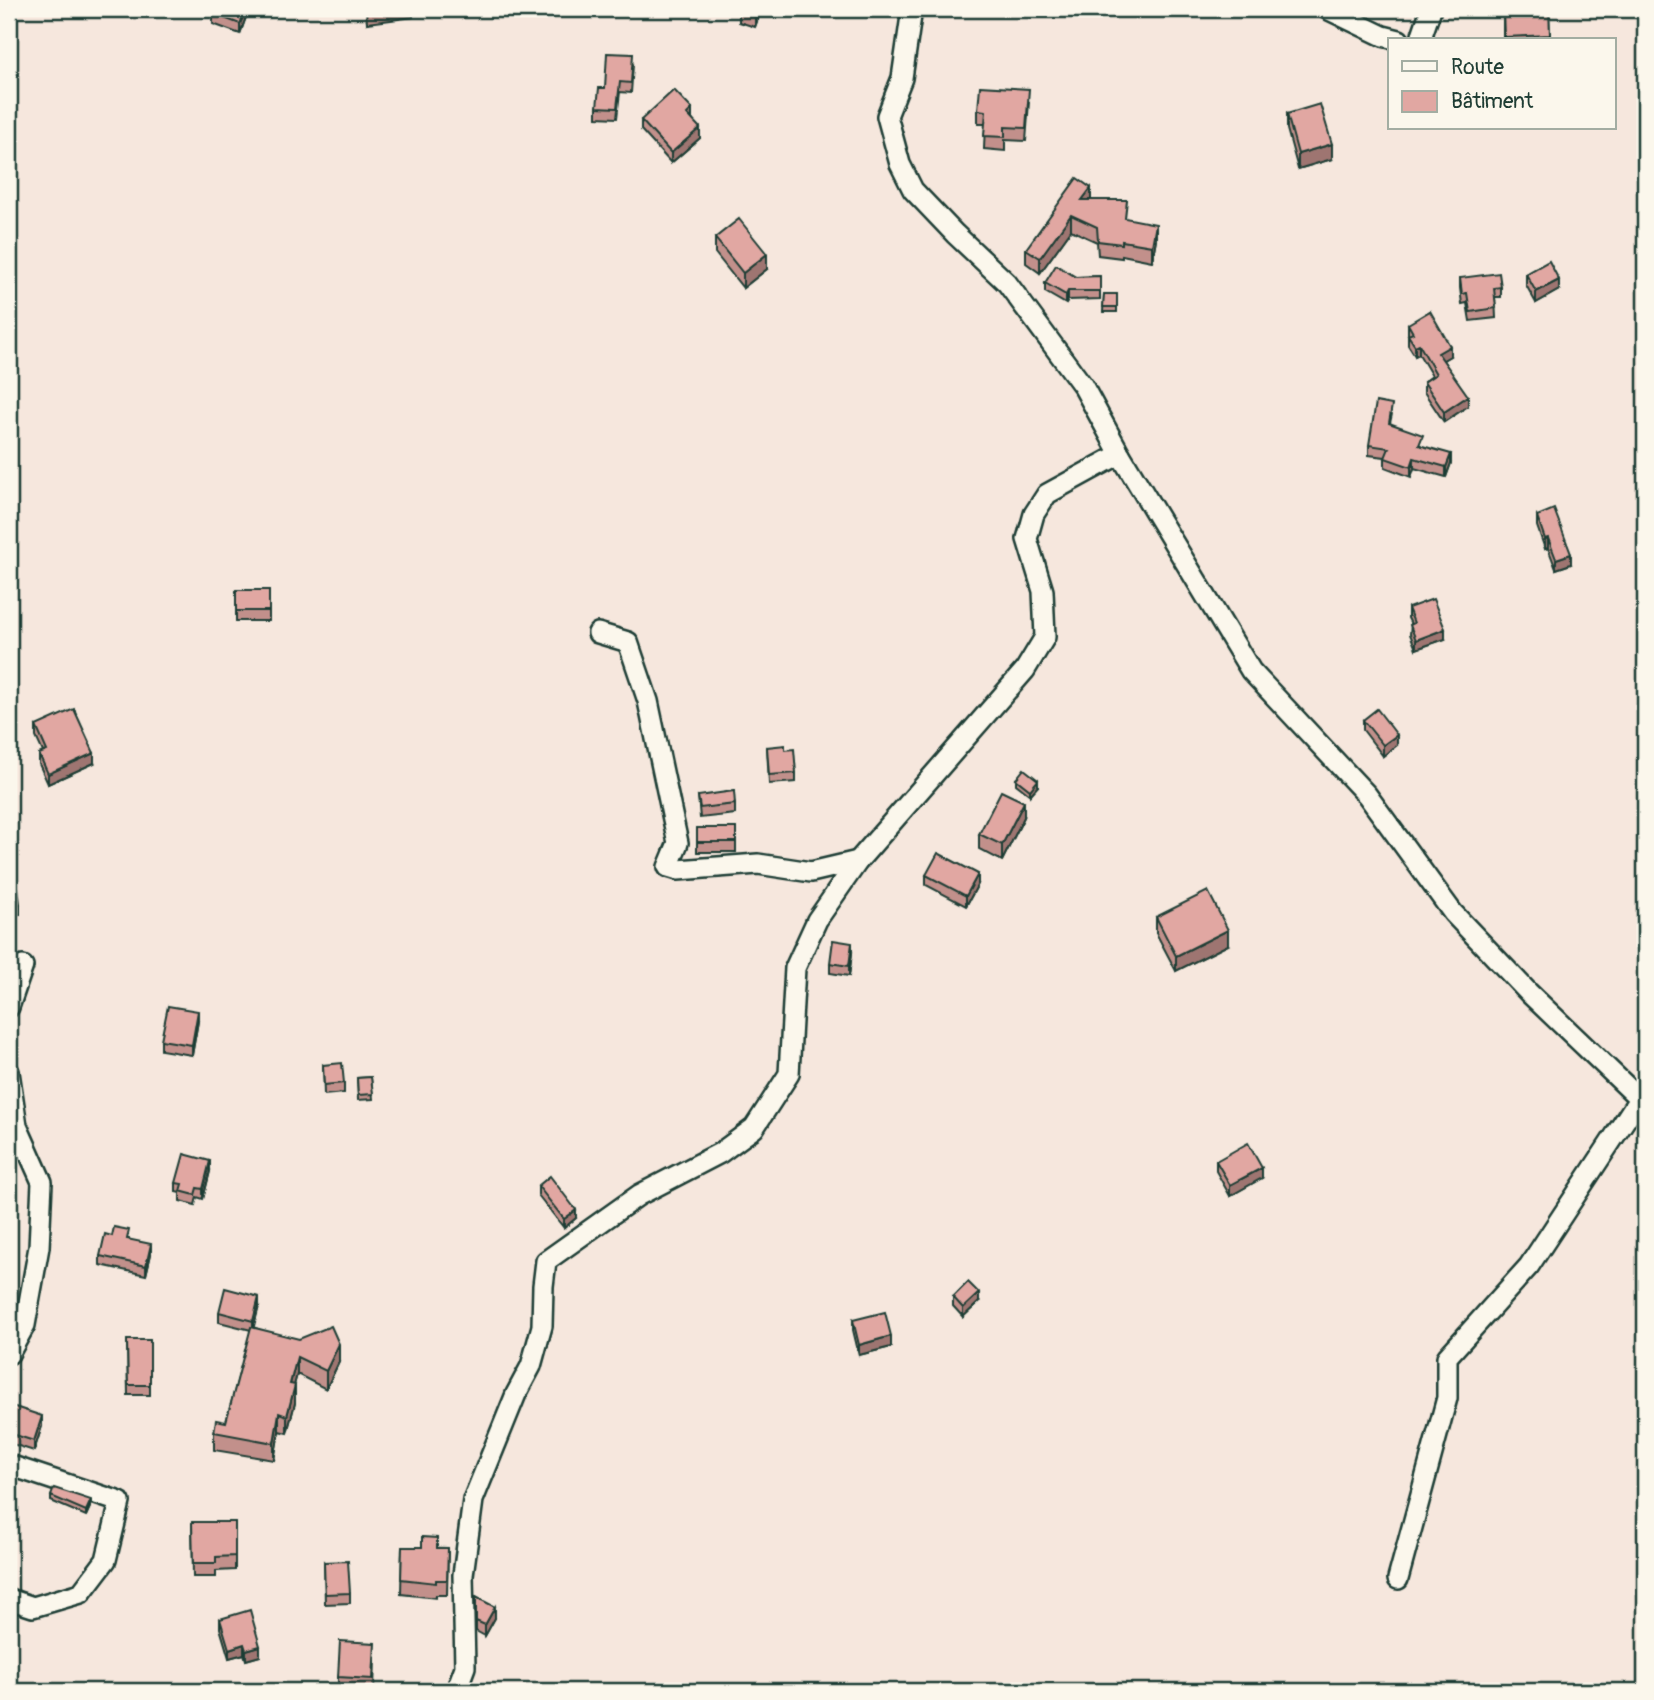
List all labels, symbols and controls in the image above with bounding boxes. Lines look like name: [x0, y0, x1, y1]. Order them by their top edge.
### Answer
legend: [1388, 38, 1616, 130]
text: Route: [1451, 54, 1504, 81]
text: Bâtiment: [1451, 88, 1534, 115]

